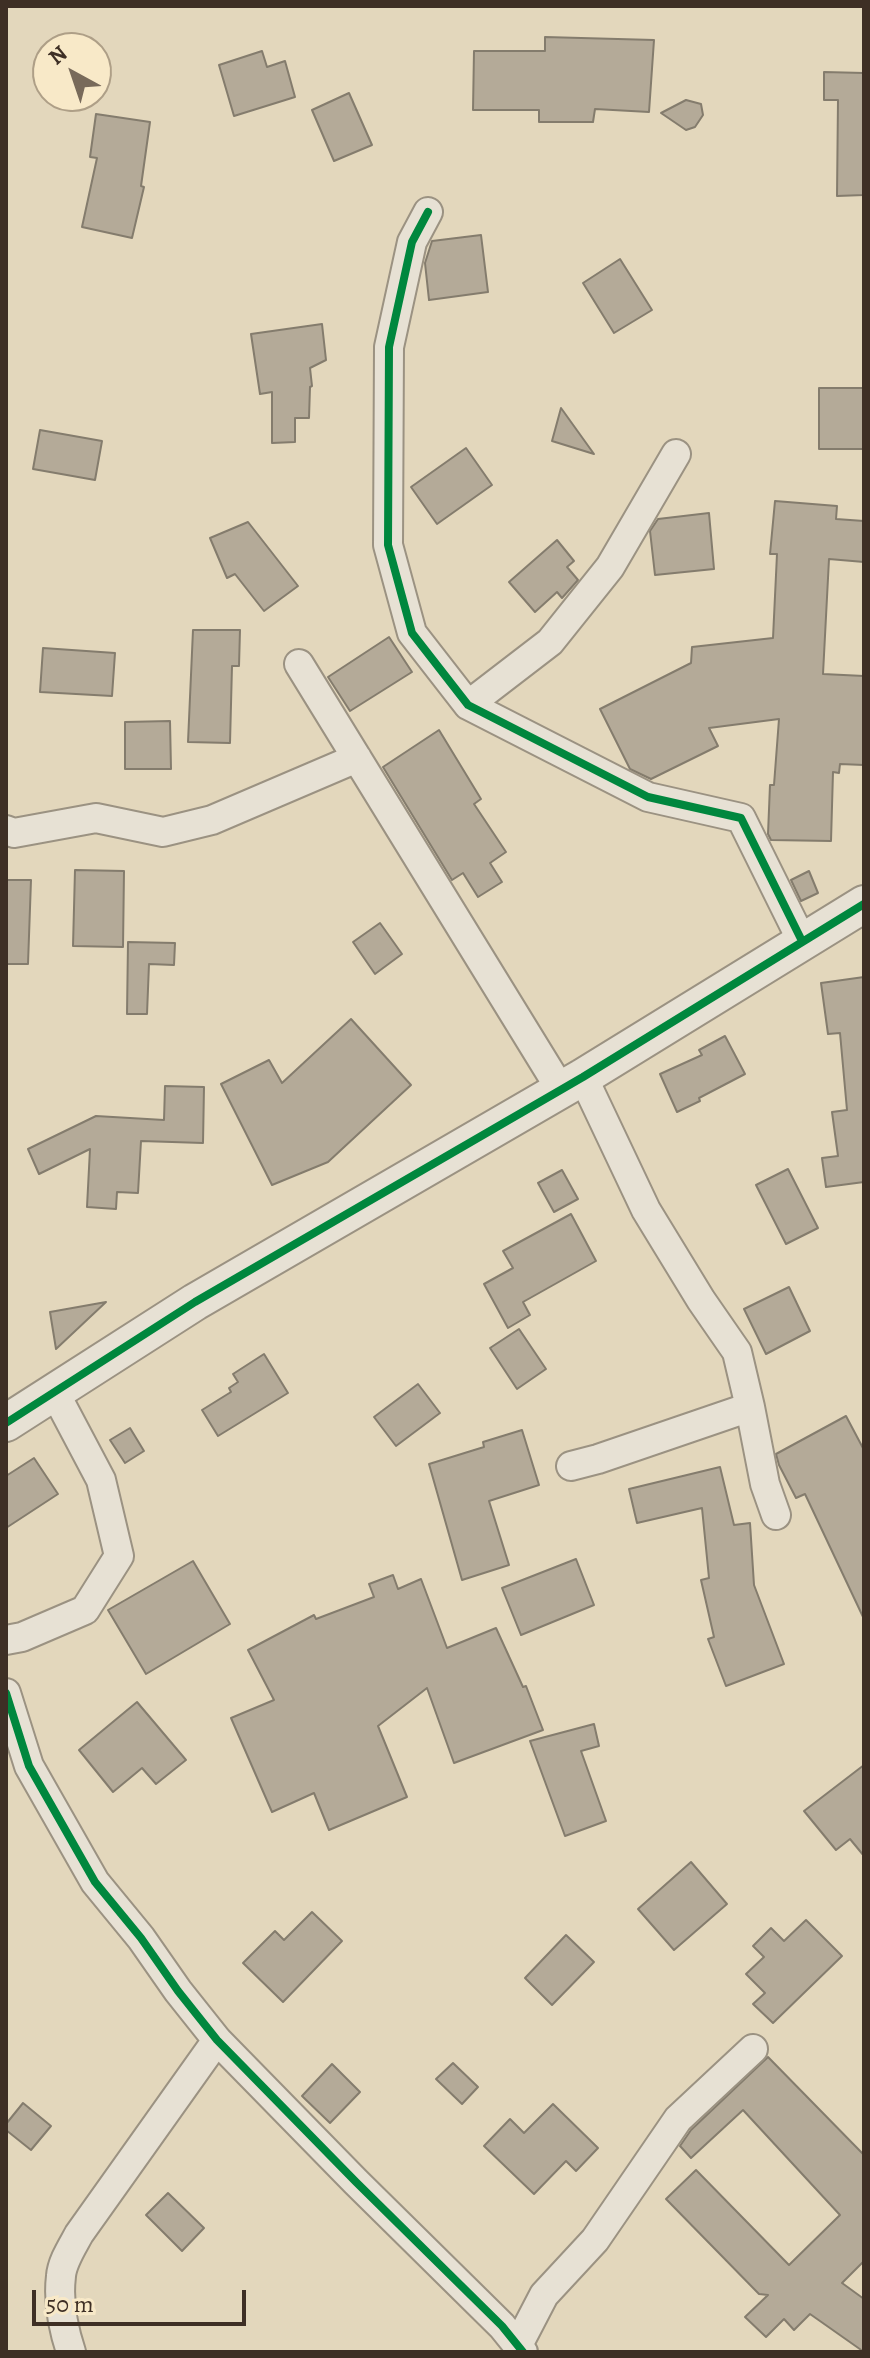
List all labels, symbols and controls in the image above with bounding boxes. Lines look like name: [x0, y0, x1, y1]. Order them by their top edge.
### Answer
north arrow: [32, 32, 112, 112]
text: N: [42, 39, 74, 72]
scale bar: [36, 2274, 250, 2324]
text: 50 m: [46, 2288, 94, 2320]

